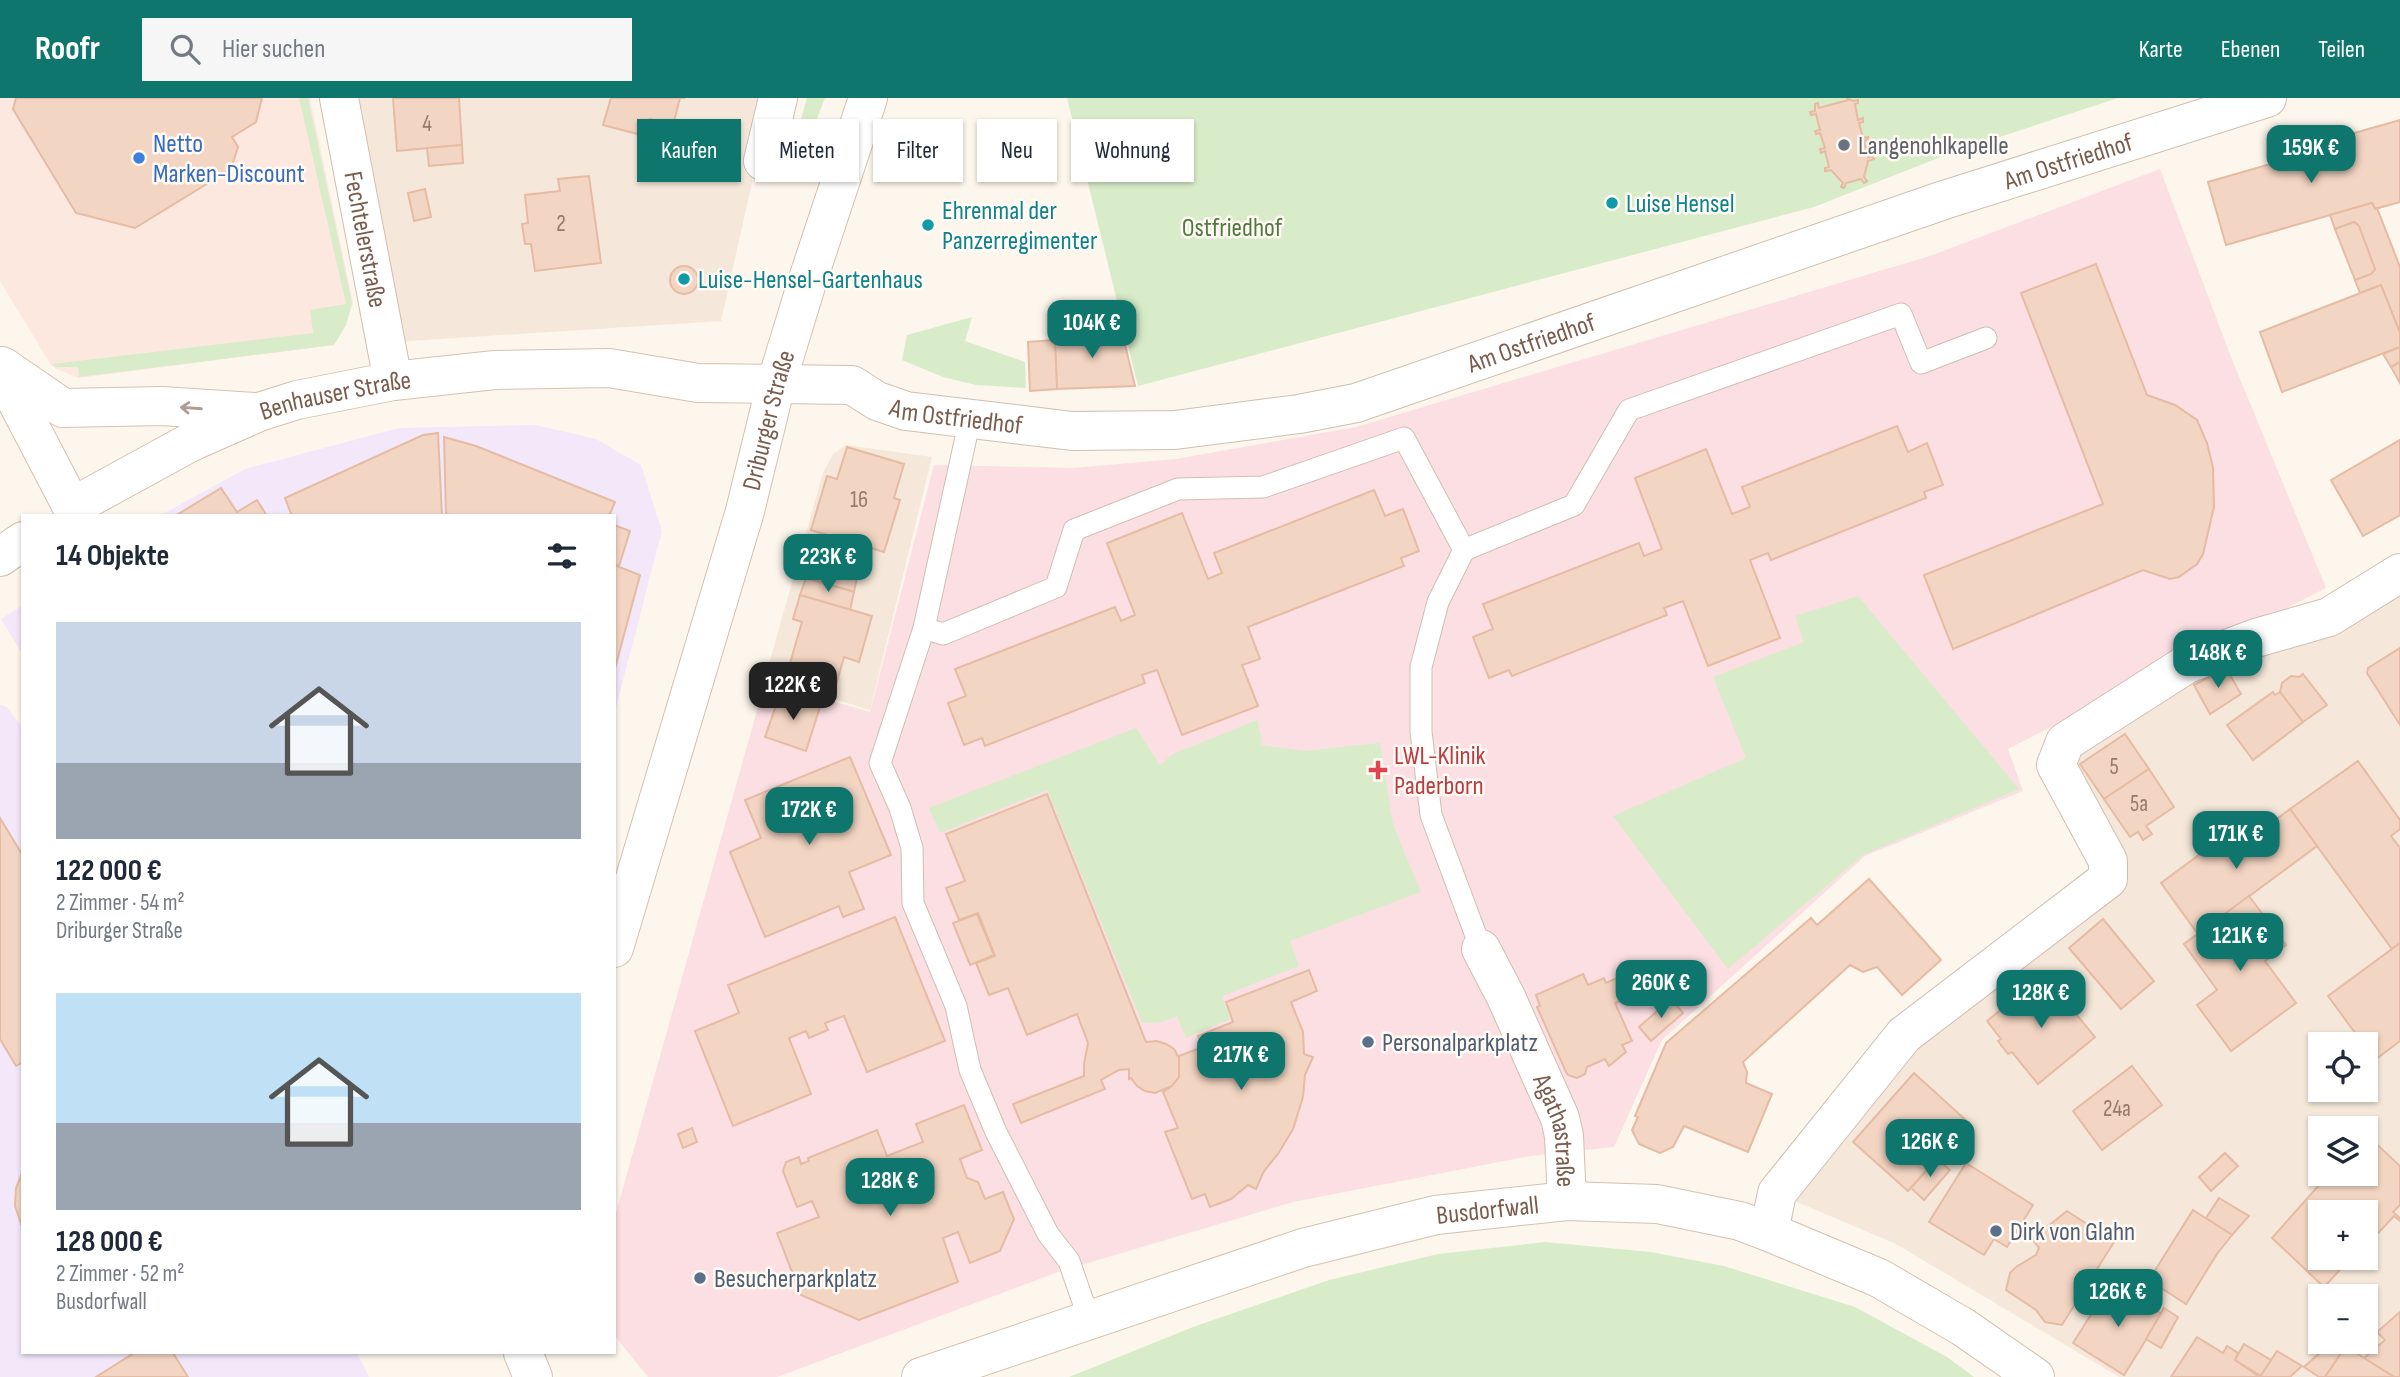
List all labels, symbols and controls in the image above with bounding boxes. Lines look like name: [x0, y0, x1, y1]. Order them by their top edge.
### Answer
search box: [142, 18, 632, 81]
text: Roofr: [35, 29, 100, 69]
icon: search: [166, 30, 204, 68]
text: Hier suchen: [222, 34, 325, 65]
text: Karte: [2139, 35, 2183, 64]
text: Ebenen: [2221, 35, 2280, 64]
text: Teilen: [2318, 35, 2365, 64]
house number: 4: [422, 110, 432, 138]
chip: Kaufen: [637, 119, 741, 182]
chip: Mieten: [755, 119, 859, 182]
chip: Filter: [873, 119, 963, 182]
chip: Neu: [977, 119, 1057, 182]
chip: Wohnung: [1071, 119, 1194, 182]
pin: 159K €: [2254, 126, 2368, 185]
street label: Am Ostfriedhof: [2000, 127, 2137, 197]
place label: Netto Marken-Discount: [153, 129, 305, 190]
place label: Langenohlkapelle: [1858, 131, 2009, 162]
text: 159K €: [2283, 134, 2339, 162]
marker: Langenohlkapelle: [1836, 137, 1852, 153]
marker: Netto Marken-Discount: [131, 150, 147, 166]
street label: Fechtelerstraße: [336, 169, 393, 310]
place label: Luise Hensel: [1626, 189, 1735, 220]
marker: Luise Hensel: [1604, 195, 1620, 211]
place label: Ehrenmal der Panzerregimenter: [942, 196, 1098, 257]
house number: 2: [556, 210, 566, 238]
park label: Ostfriedhof: [1182, 213, 1283, 244]
marker: Ehrenmal der Panzerregimenter: [920, 217, 936, 233]
place label: Luise-Hensel-Gartenhaus: [698, 265, 923, 296]
marker: Luise-Hensel-Gartenhaus: [676, 271, 692, 287]
pin: 104K €: [1035, 300, 1149, 360]
street label: Am Ostfriedhof: [1463, 307, 1600, 381]
text: 104K €: [1063, 309, 1121, 337]
street label: Driburger Straße: [737, 347, 802, 494]
street label: Benhauser Straße: [256, 365, 412, 428]
street label: Am Ostfriedhof: [884, 392, 1025, 442]
one-way arrow: [180, 401, 203, 414]
house number: 16: [850, 486, 868, 514]
pin: 223K €: [771, 534, 885, 594]
icon: filters: [543, 537, 581, 575]
text: 14 Objekte: [56, 538, 169, 574]
text: 223K €: [799, 543, 857, 571]
pin: 148K €: [2161, 630, 2275, 690]
text: 148K €: [2189, 639, 2247, 667]
pin: 122K €: [736, 662, 850, 722]
icon: home: [256, 668, 382, 794]
text: 122K €: [765, 671, 821, 699]
place label: LWL-Klinik Paderborn: [1394, 741, 1486, 802]
house number: 5: [2109, 753, 2119, 781]
marker: LWL-Klinik Paderborn: [1368, 760, 1388, 780]
pin: 172K €: [752, 788, 866, 847]
house number: 5a: [2130, 790, 2148, 818]
text: 172K €: [781, 796, 837, 824]
pin: 171K €: [2179, 812, 2293, 871]
text: 171K €: [2209, 820, 2263, 848]
text: 122 000 €: [56, 853, 162, 889]
text: 2 Zimmer · 54 m²: [56, 889, 185, 917]
pin: 121K €: [2183, 914, 2297, 973]
text: Driburger Straße: [56, 917, 183, 945]
text: 121K €: [2212, 922, 2268, 950]
pin: 260K €: [1604, 960, 1718, 1020]
text: 260K €: [1632, 969, 1690, 997]
pin: 128K €: [1984, 970, 2098, 1030]
text: 128K €: [2013, 979, 2069, 1007]
place label: Personalparkplatz: [1382, 1028, 1538, 1059]
pin: 217K €: [1184, 1032, 1298, 1092]
map controls: [2308, 1032, 2378, 1354]
button: locate: [2308, 1032, 2378, 1102]
marker: Personalparkplatz: [1360, 1034, 1376, 1050]
icon: home: [256, 1039, 382, 1165]
text: 217K €: [1213, 1041, 1269, 1069]
street label: Agathastraße: [1525, 1069, 1580, 1188]
house number: 24a: [2103, 1095, 2131, 1123]
button: layers: [2308, 1116, 2378, 1186]
pin: 126K €: [1873, 1119, 1987, 1179]
text: 126K €: [1902, 1128, 1958, 1156]
pin: 128K €: [833, 1158, 947, 1218]
text: 128K €: [862, 1167, 918, 1195]
street label: Busdorfwall: [1435, 1190, 1540, 1232]
button: +: [2308, 1200, 2378, 1270]
place label: Dirk von Glahn: [2010, 1217, 2135, 1248]
marker: Dirk von Glahn: [1988, 1223, 2004, 1239]
text: 128 000 €: [56, 1224, 163, 1260]
text: 2 Zimmer · 52 m²: [56, 1260, 185, 1288]
place label: Besucherparkplatz: [714, 1264, 877, 1295]
marker: Besucherparkplatz: [692, 1270, 708, 1286]
pin: 126K €: [2061, 1270, 2175, 1329]
text: 126K €: [2090, 1278, 2146, 1306]
button: −: [2308, 1284, 2378, 1354]
text: Busdorfwall: [56, 1288, 147, 1316]

